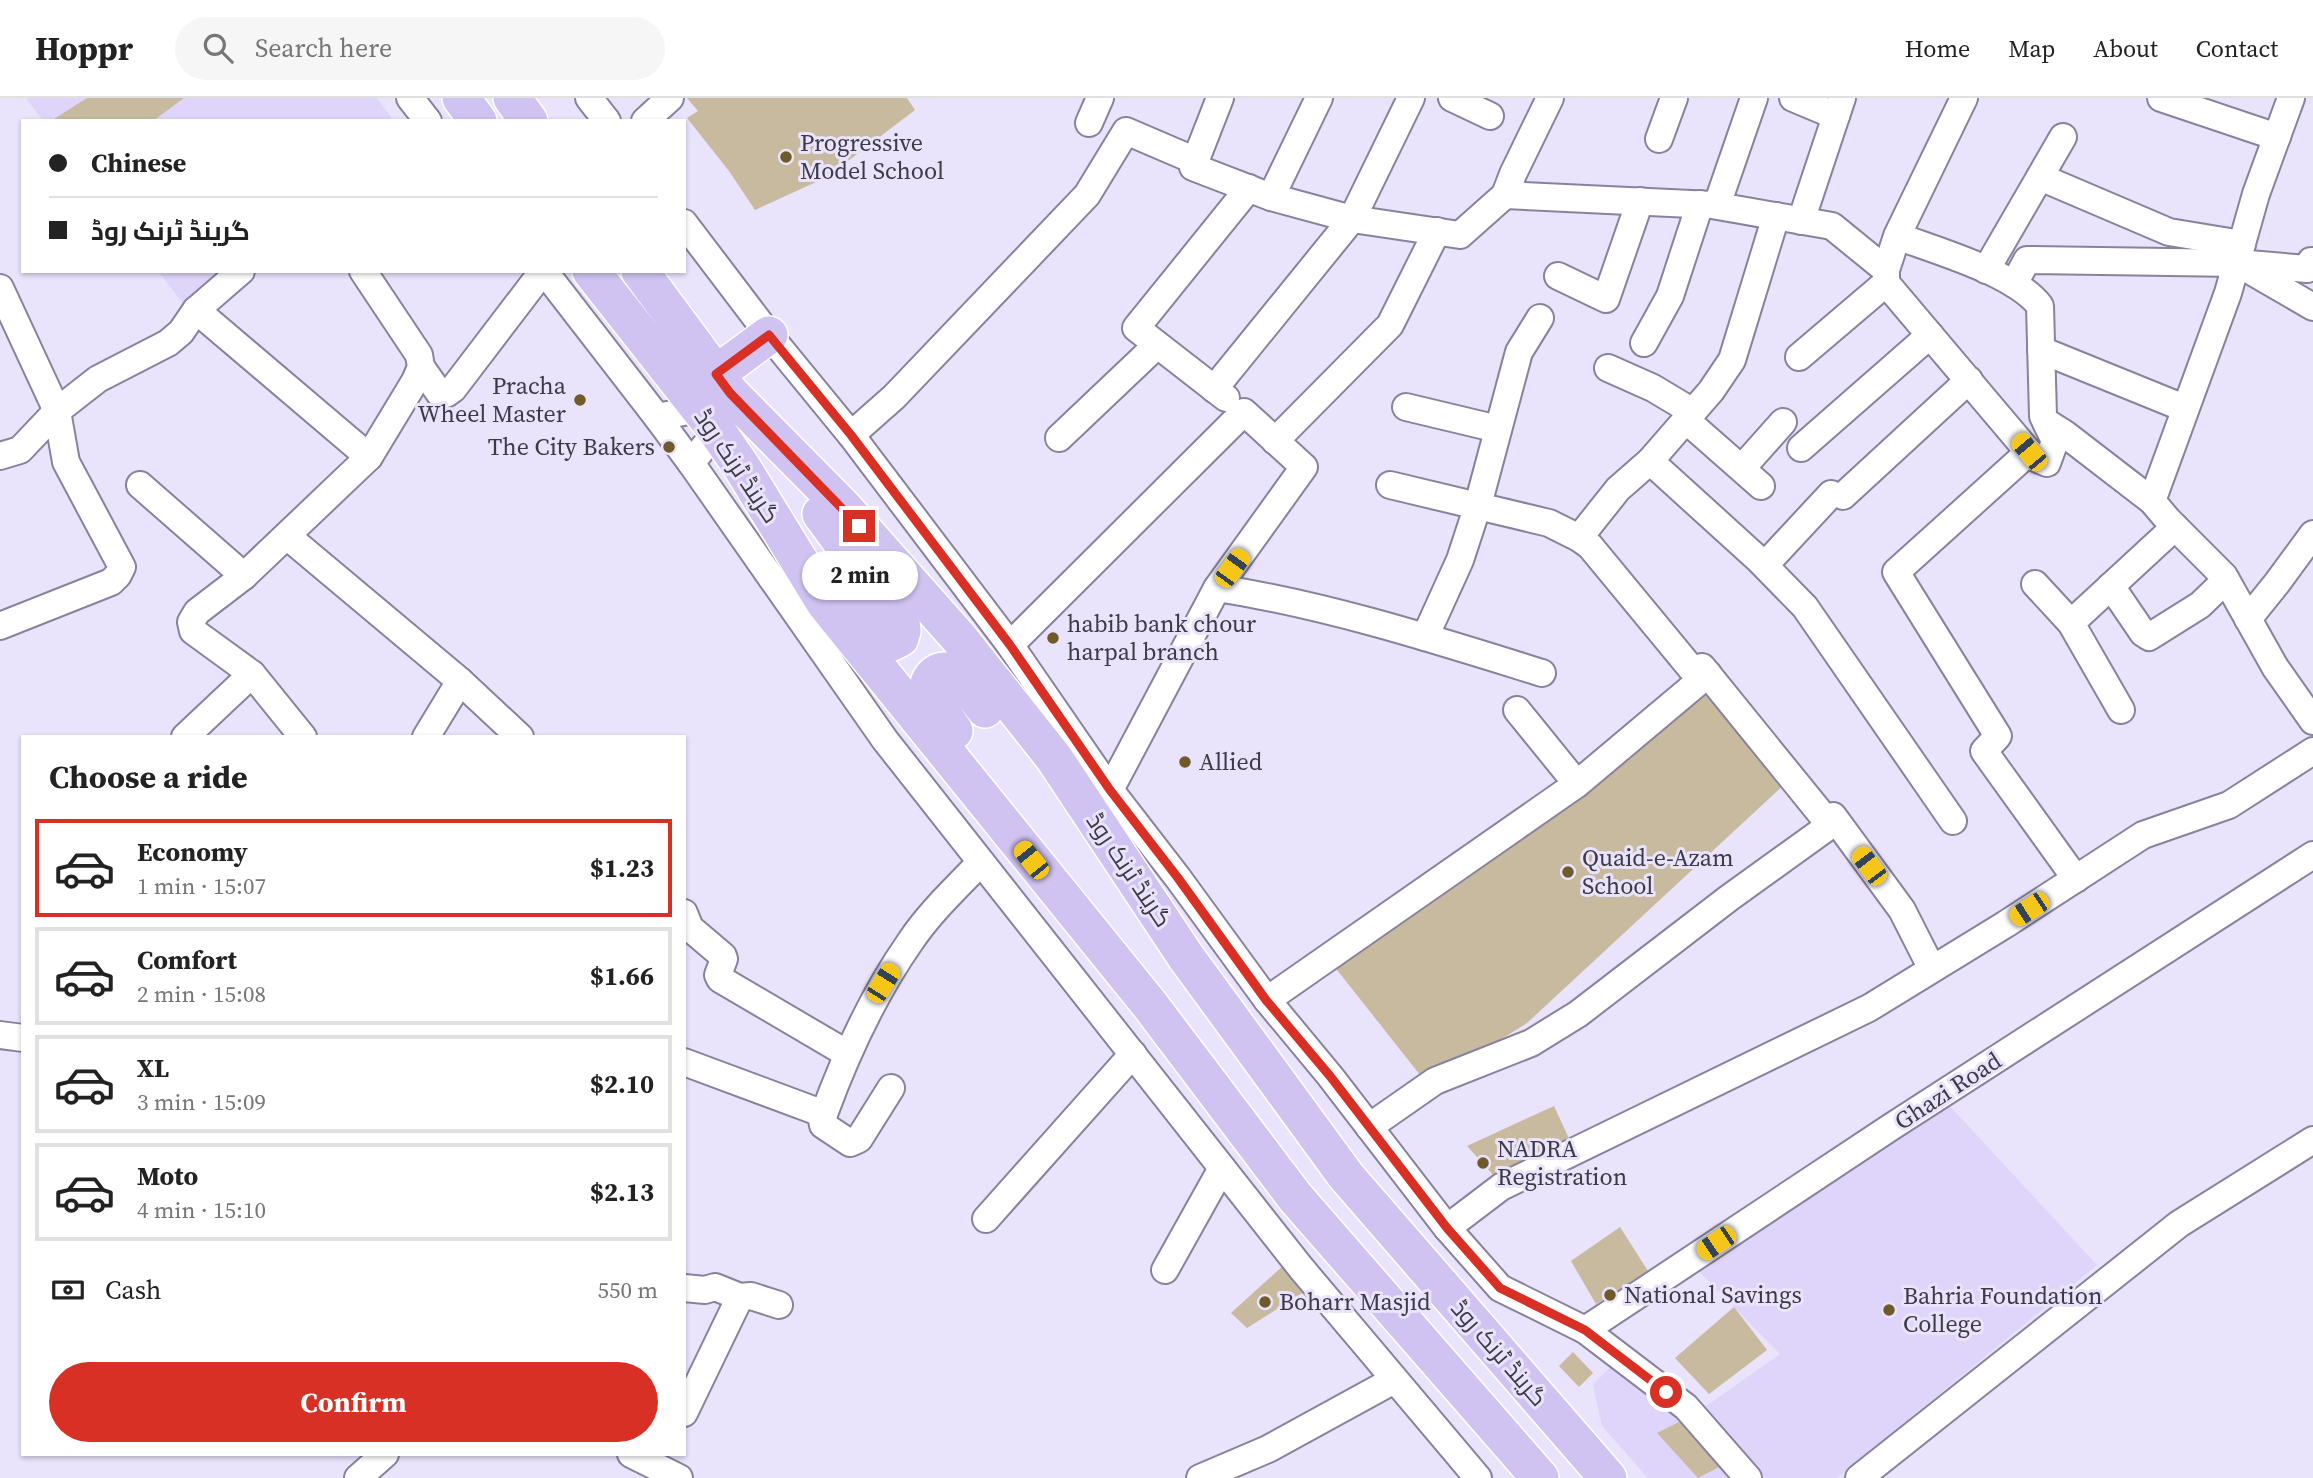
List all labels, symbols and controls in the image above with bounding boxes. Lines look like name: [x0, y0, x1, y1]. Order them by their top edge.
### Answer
search box: [175, 17, 665, 80]
text: Hoppr: [35, 26, 133, 71]
icon: search: [199, 29, 237, 67]
text: Search here: [255, 30, 392, 66]
text: Home: [1905, 32, 1970, 65]
text: Map: [2008, 32, 2055, 65]
text: About: [2093, 32, 2158, 65]
text: Contact: [2196, 32, 2278, 65]
place label: Progressive Model School: [800, 126, 944, 187]
text: Chinese: [91, 145, 186, 181]
marker: Progressive Model School: [778, 149, 794, 165]
text: گرینڈ ٹرنک روڈ: [91, 213, 250, 249]
place label: Pracha Wheel Master: [418, 369, 567, 430]
marker: Pracha Wheel Master: [572, 392, 588, 408]
street label: گرینڈ ٹرنک روڈ: [687, 402, 788, 529]
car: [2008, 429, 2051, 475]
place label: The City Bakers: [488, 430, 655, 463]
marker: The City Bakers: [661, 439, 677, 455]
route end: [843, 510, 875, 542]
car: [1212, 545, 1253, 591]
callout: 2 min: [801, 550, 917, 600]
text: 2 min: [830, 559, 890, 591]
place label: habib bank chour harpal branch: [1067, 607, 1256, 668]
marker: habib bank chour harpal branch: [1045, 630, 1061, 646]
place label: Allied: [1199, 745, 1263, 778]
marker: Allied: [1177, 754, 1193, 770]
text: Choose a ride: [49, 755, 248, 799]
street label: گرینڈ ٹرنک روڈ: [1079, 806, 1180, 933]
text: Economy: [137, 834, 248, 870]
icon: car: [53, 837, 116, 900]
car: [1010, 837, 1053, 883]
place label: Quaid-e-Azam School: [1582, 841, 1734, 902]
car: [1848, 843, 1891, 889]
text: $1.23: [590, 850, 654, 886]
marker: Quaid-e-Azam School: [1560, 864, 1576, 880]
text: 1 min · 15:07: [137, 870, 266, 902]
car: [2006, 889, 2053, 929]
text: Comfort: [137, 942, 237, 978]
icon: car: [53, 945, 116, 1008]
text: $1.66: [590, 958, 654, 994]
car: [863, 960, 904, 1006]
text: 2 min · 15:08: [137, 978, 266, 1010]
street label: Ghazi Road: [1888, 1044, 2008, 1137]
text: XL: [137, 1050, 169, 1086]
icon: car: [53, 1053, 116, 1116]
text: $2.10: [590, 1066, 654, 1102]
text: 3 min · 15:09: [137, 1086, 266, 1118]
place label: NADRA Registration: [1497, 1132, 1627, 1193]
marker: NADRA Registration: [1475, 1155, 1491, 1171]
text: Moto: [137, 1158, 198, 1194]
icon: car: [53, 1161, 116, 1224]
text: $2.13: [590, 1174, 654, 1210]
text: 4 min · 15:10: [137, 1194, 266, 1226]
car: [1693, 1223, 1740, 1263]
icon: cash: [49, 1271, 87, 1309]
text: Cash: [105, 1272, 161, 1308]
text: 550 m: [597, 1274, 658, 1306]
place label: National Savings: [1624, 1278, 1802, 1311]
place label: Bahria Foundation College: [1903, 1279, 2103, 1340]
place label: Boharr Masjid: [1279, 1285, 1431, 1318]
marker: National Savings: [1602, 1287, 1618, 1303]
street label: گرینڈ ٹرنک روڈ: [1444, 1292, 1555, 1413]
marker: Boharr Masjid: [1257, 1294, 1273, 1310]
marker: Bahria Foundation College: [1881, 1302, 1897, 1318]
button: Confirm: [49, 1362, 658, 1442]
route start: [1650, 1376, 1682, 1408]

